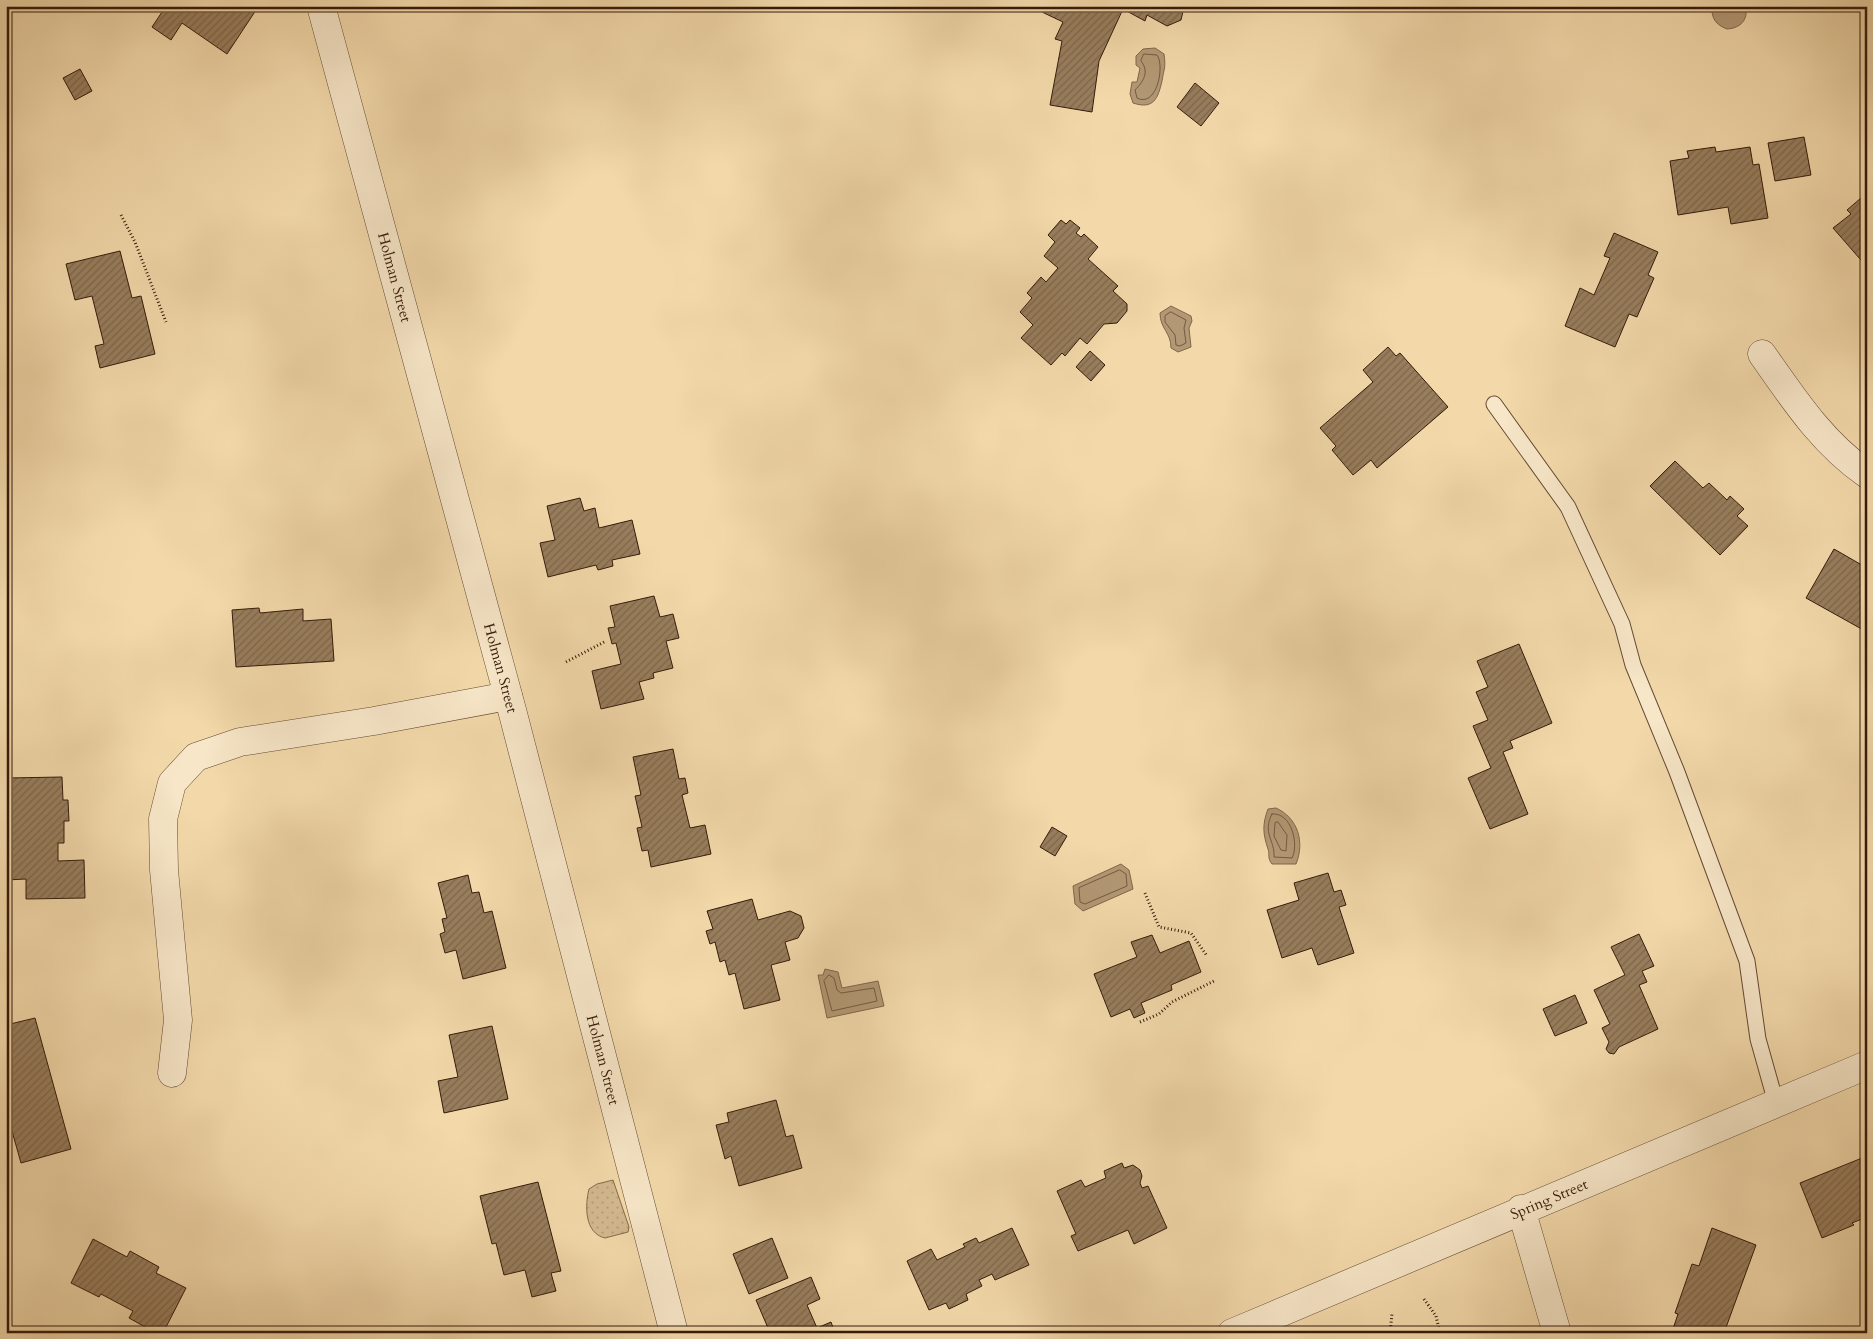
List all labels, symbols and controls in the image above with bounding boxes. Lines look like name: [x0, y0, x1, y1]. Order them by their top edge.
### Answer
street label: Holman Street: [373, 230, 416, 325]
street label: Holman Street: [479, 621, 522, 715]
street label: Holman Street: [582, 1013, 624, 1107]
street label: Spring Street: [1507, 1174, 1591, 1224]

